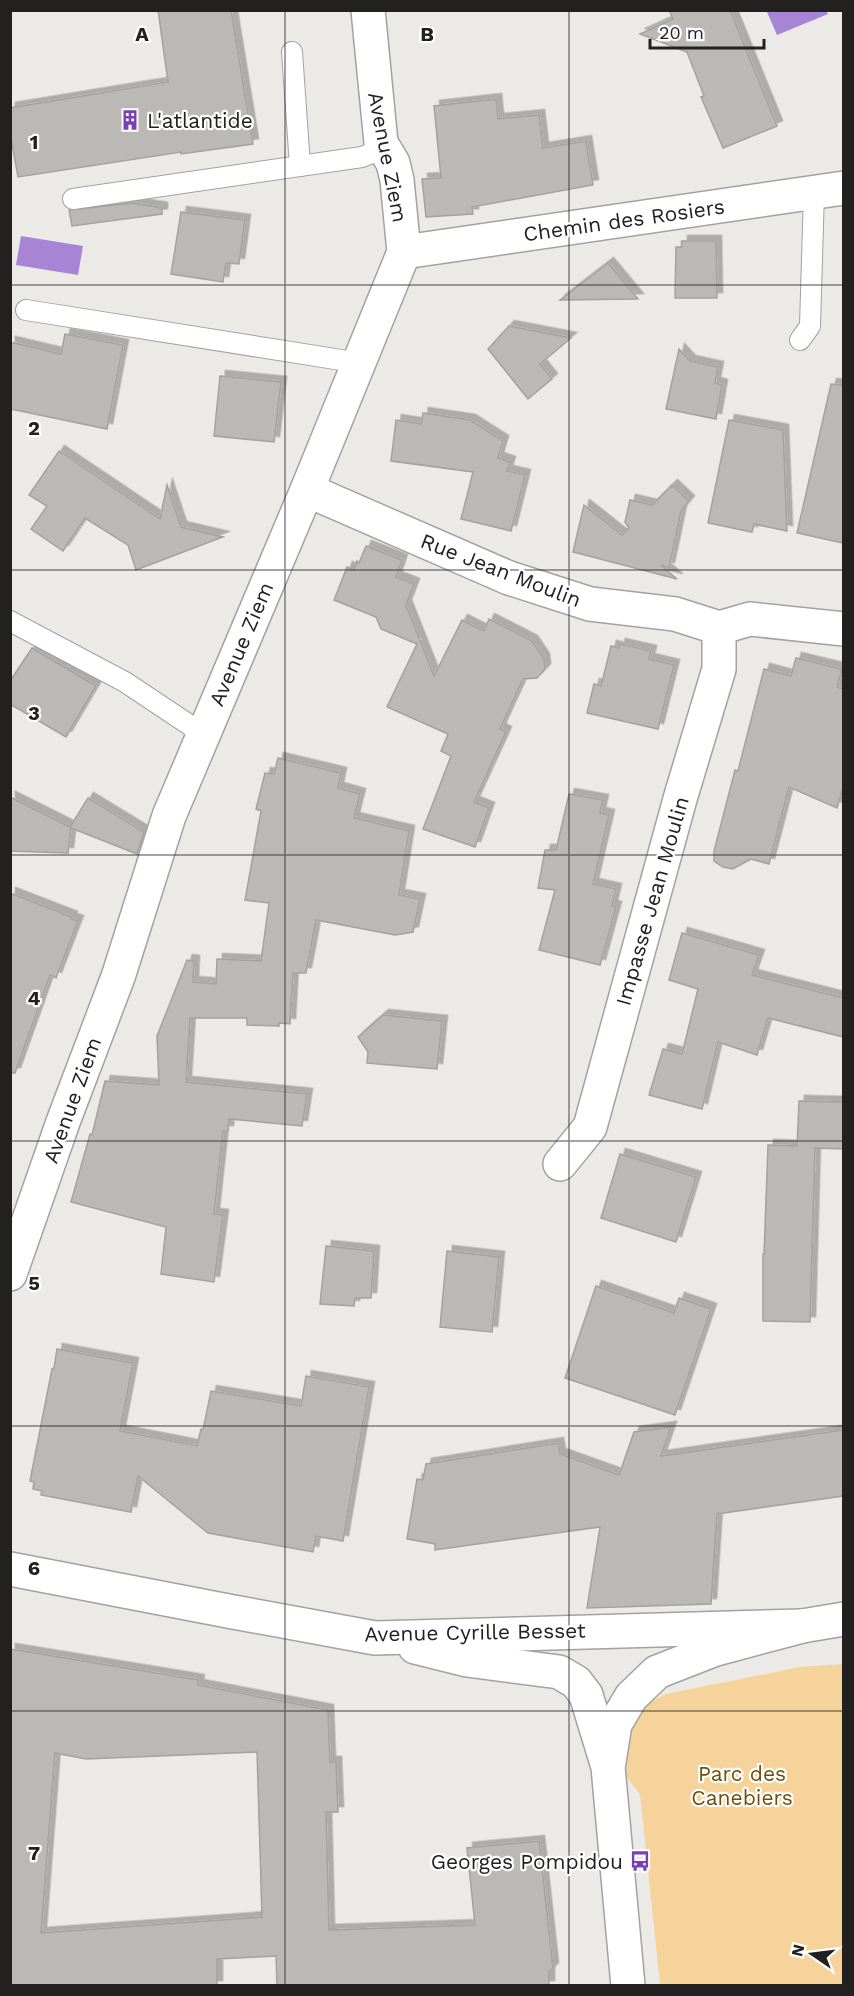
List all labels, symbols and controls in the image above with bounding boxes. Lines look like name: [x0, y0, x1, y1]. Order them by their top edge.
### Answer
scale bar: [650, 12, 764, 50]
text: A: [135, 22, 149, 46]
text: B: [420, 22, 434, 46]
text: 20 m: [659, 22, 704, 43]
street label: Avenue Ziem: [363, 90, 413, 224]
building icon: L'atlantide: [118, 108, 142, 132]
place label: L'atlantide: [147, 108, 253, 133]
text: 1: [30, 130, 38, 154]
street label: Chemin des Rosiers: [522, 193, 726, 247]
text: 2: [28, 416, 40, 440]
street label: Rue Jean Moulin: [417, 528, 585, 612]
street label: Avenue Ziem: [204, 578, 278, 710]
text: 3: [28, 701, 40, 725]
street label: Impasse Jean Moulin: [610, 794, 694, 1008]
text: 4: [28, 986, 41, 1010]
street label: Avenue Ziem: [38, 1034, 106, 1166]
text: 5: [28, 1271, 40, 1295]
text: 6: [28, 1556, 40, 1580]
street label: Avenue Cyrille Besset: [364, 1618, 586, 1646]
park label: Parc des Canebiers: [691, 1761, 793, 1810]
text: 7: [28, 1841, 40, 1865]
place label: Georges Pompidou: [431, 1849, 623, 1874]
bus stop icon: Georges Pompidou: [628, 1849, 652, 1873]
north arrow: [782, 1924, 842, 1984]
text: N: [787, 1942, 809, 1959]

